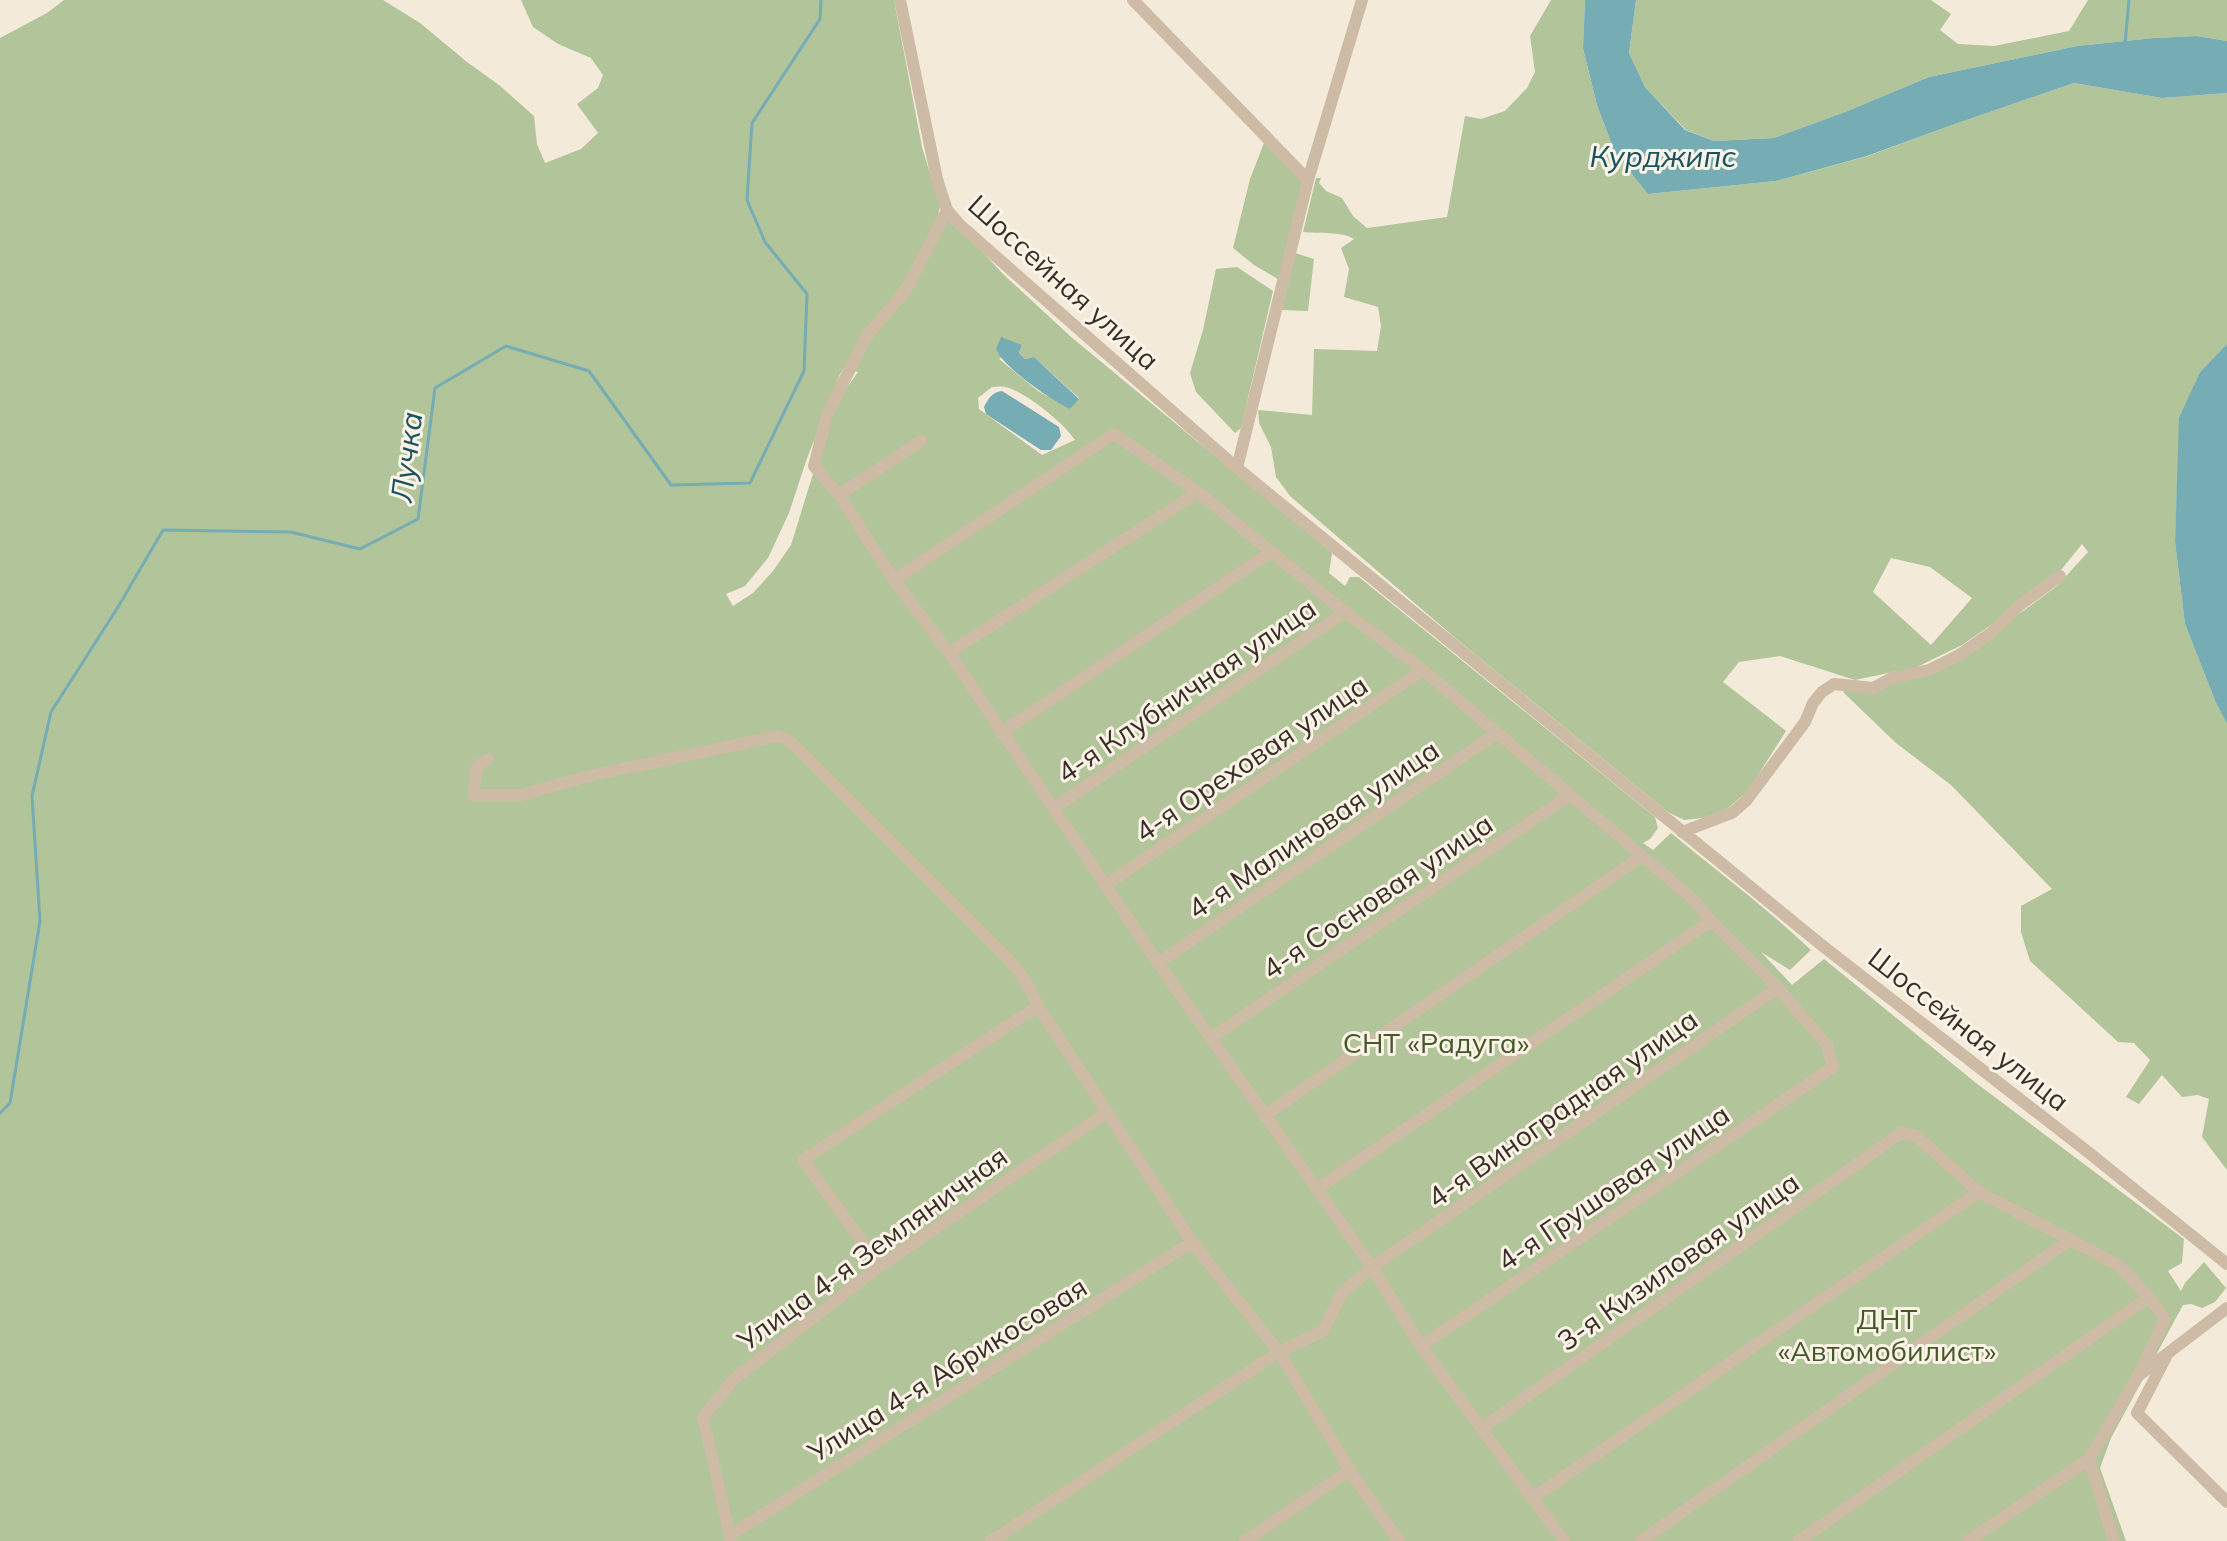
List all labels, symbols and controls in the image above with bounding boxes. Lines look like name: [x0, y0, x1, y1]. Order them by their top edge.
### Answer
water label: Курджипс: [1590, 137, 1736, 175]
street label: Шоссейная улица: [961, 187, 1167, 377]
water label: Лучка: [382, 410, 430, 505]
street label: 4-я Клубничная улица: [1050, 590, 1322, 790]
street label: 4-я Ореховая улица: [1128, 667, 1374, 849]
street label: 4-я Малиновая улица: [1181, 732, 1445, 926]
street label: 4-я Сосновая улица: [1255, 806, 1499, 986]
street label: Шоссейная улица: [1862, 940, 2076, 1118]
street label: 4-я Виноградная улица: [1420, 1001, 1704, 1215]
park label: СНТ «Радуга»: [1343, 1025, 1529, 1060]
street label: 4-я Грушовая улица: [1490, 1096, 1736, 1278]
street label: Улица 4-я Земляничная: [729, 1138, 1014, 1358]
street label: 3-я Кизиловая улица: [1550, 1164, 1806, 1358]
street label: Улица 4-я Абрикосовая: [800, 1269, 1093, 1470]
park label: ДНТ «Автомобилист»: [1778, 1301, 1996, 1368]

